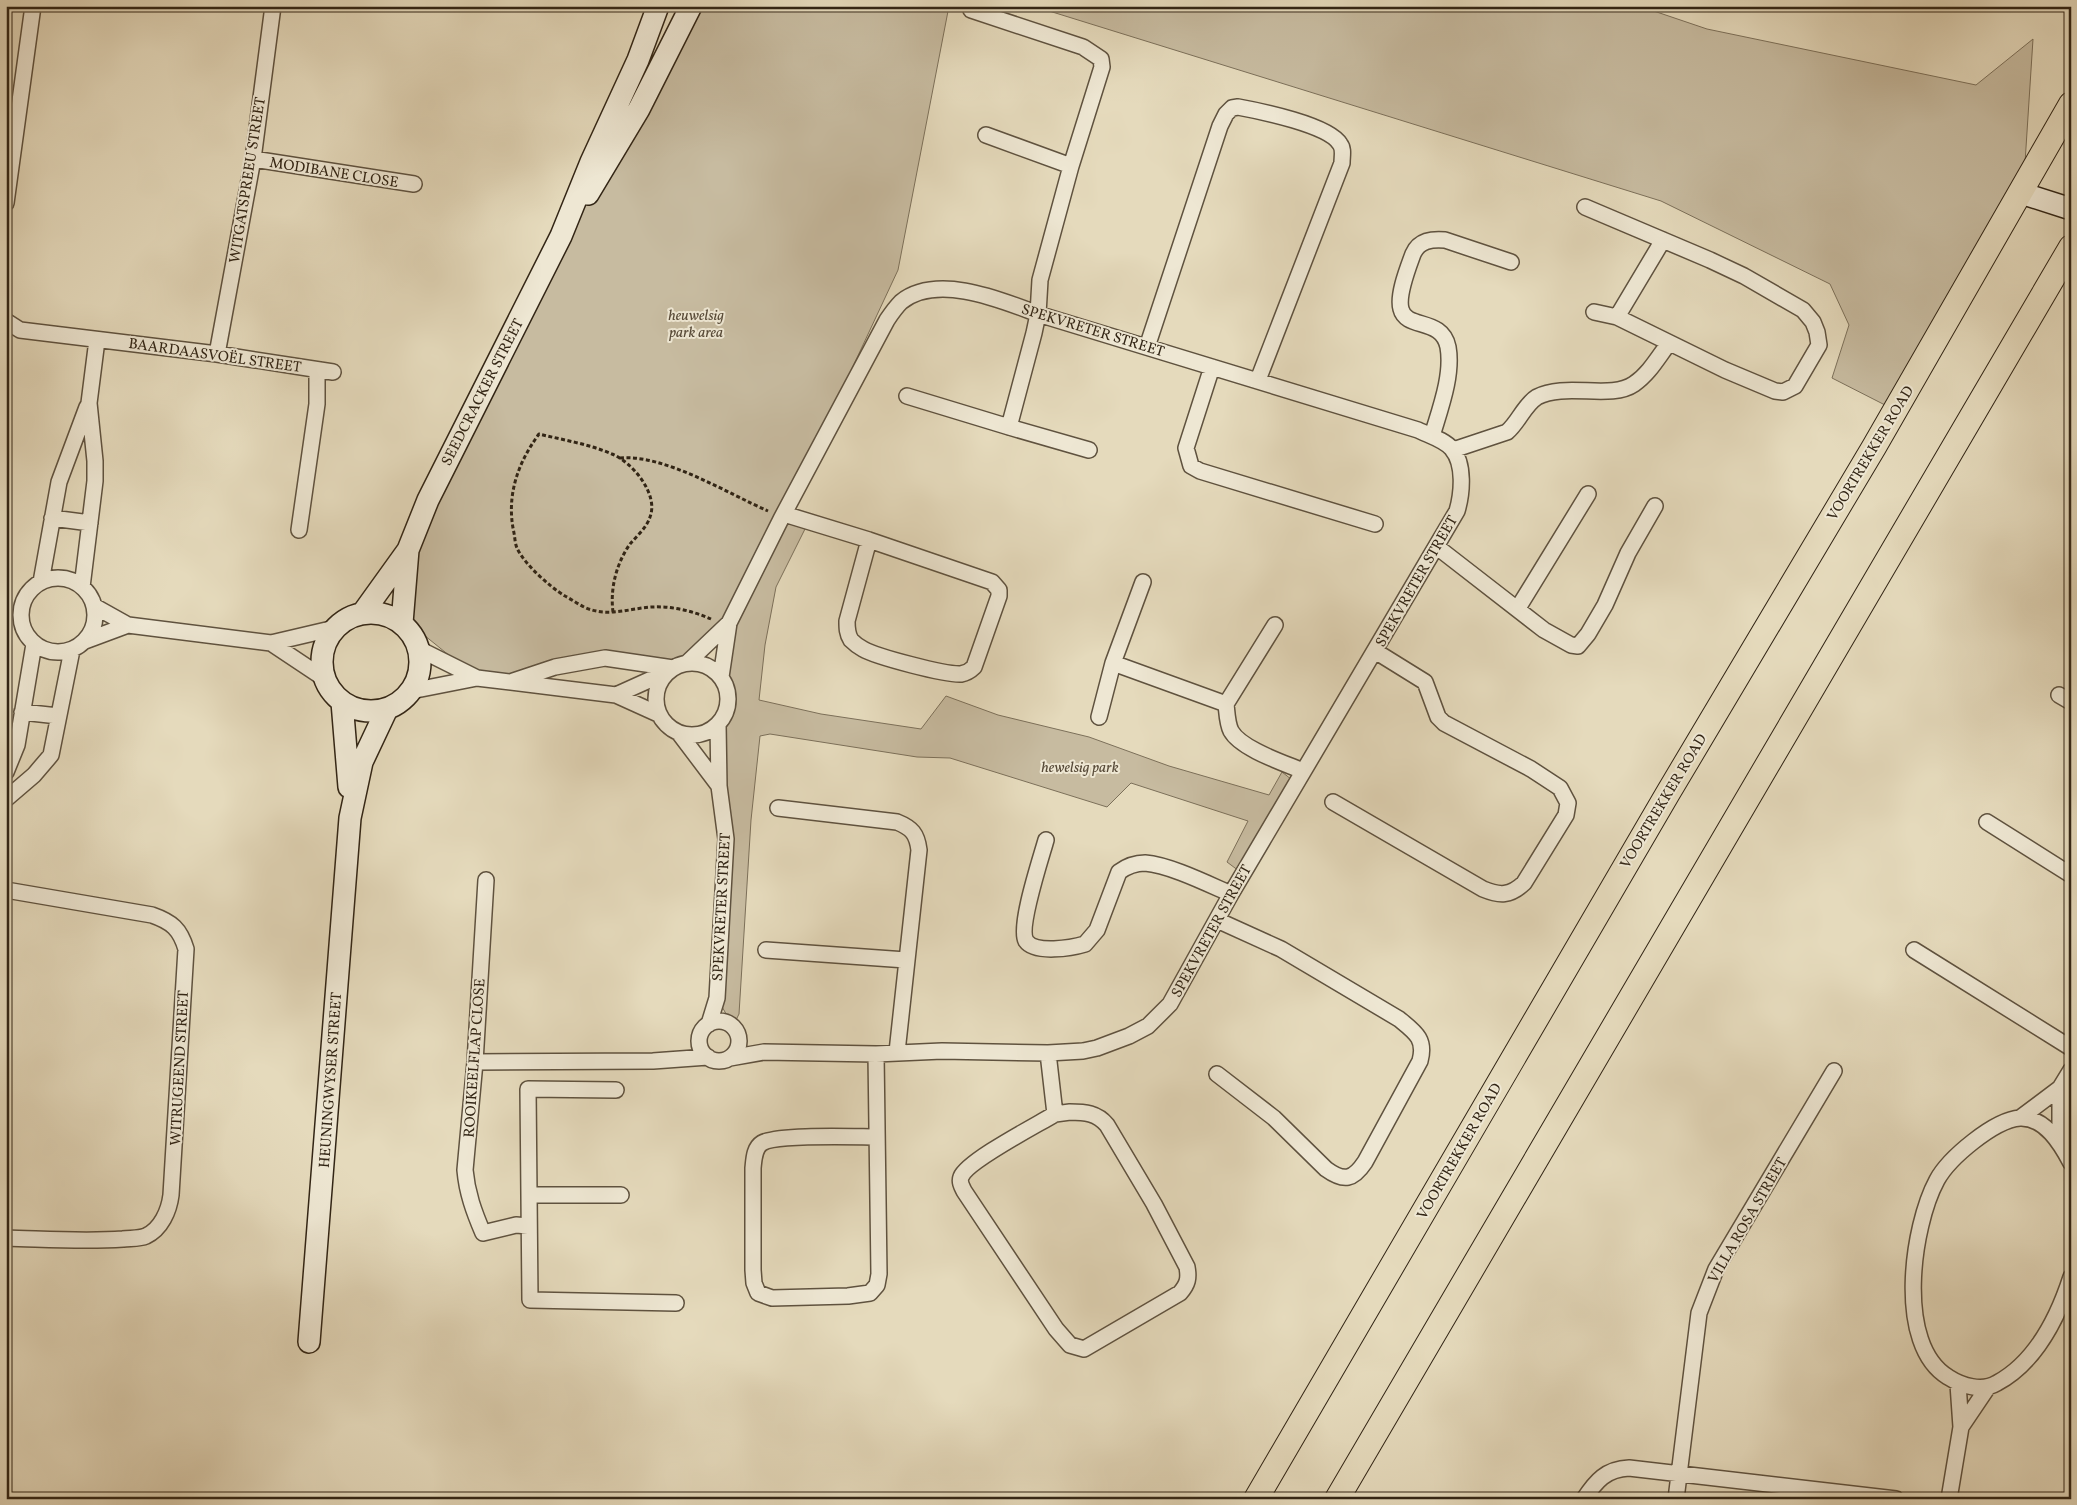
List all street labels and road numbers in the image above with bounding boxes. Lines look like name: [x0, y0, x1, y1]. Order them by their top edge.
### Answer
street label: WITGATSPREEU STREET: [225, 95, 272, 265]
street label: MODIBANE CLOSE: [268, 153, 400, 194]
street label: SPEKVRETER STREET: [1018, 300, 1167, 363]
street label: SEEDCRACKER STREET: [437, 315, 530, 470]
street label: BAARDAASVOËL STREET: [127, 334, 303, 379]
street label: VOORTREKKER ROAD: [1823, 382, 1920, 525]
street label: SPEKVRETER STREET: [1371, 512, 1464, 651]
street label: VOORTREKKER ROAD: [1616, 730, 1713, 873]
street label: SPEKVRETER STREET: [708, 832, 737, 982]
street label: SPEKVRETER STREET: [1167, 861, 1258, 1002]
street label: ROOIKEELFLAP CLOSE: [459, 978, 492, 1138]
street label: WITRUGEEND STREET: [166, 990, 195, 1146]
street label: HEUNINGWYSER STREET: [315, 991, 348, 1169]
street label: VOORTREKKER ROAD: [1413, 1080, 1508, 1224]
street label: VILLA ROSA STREET: [1704, 1154, 1793, 1287]

